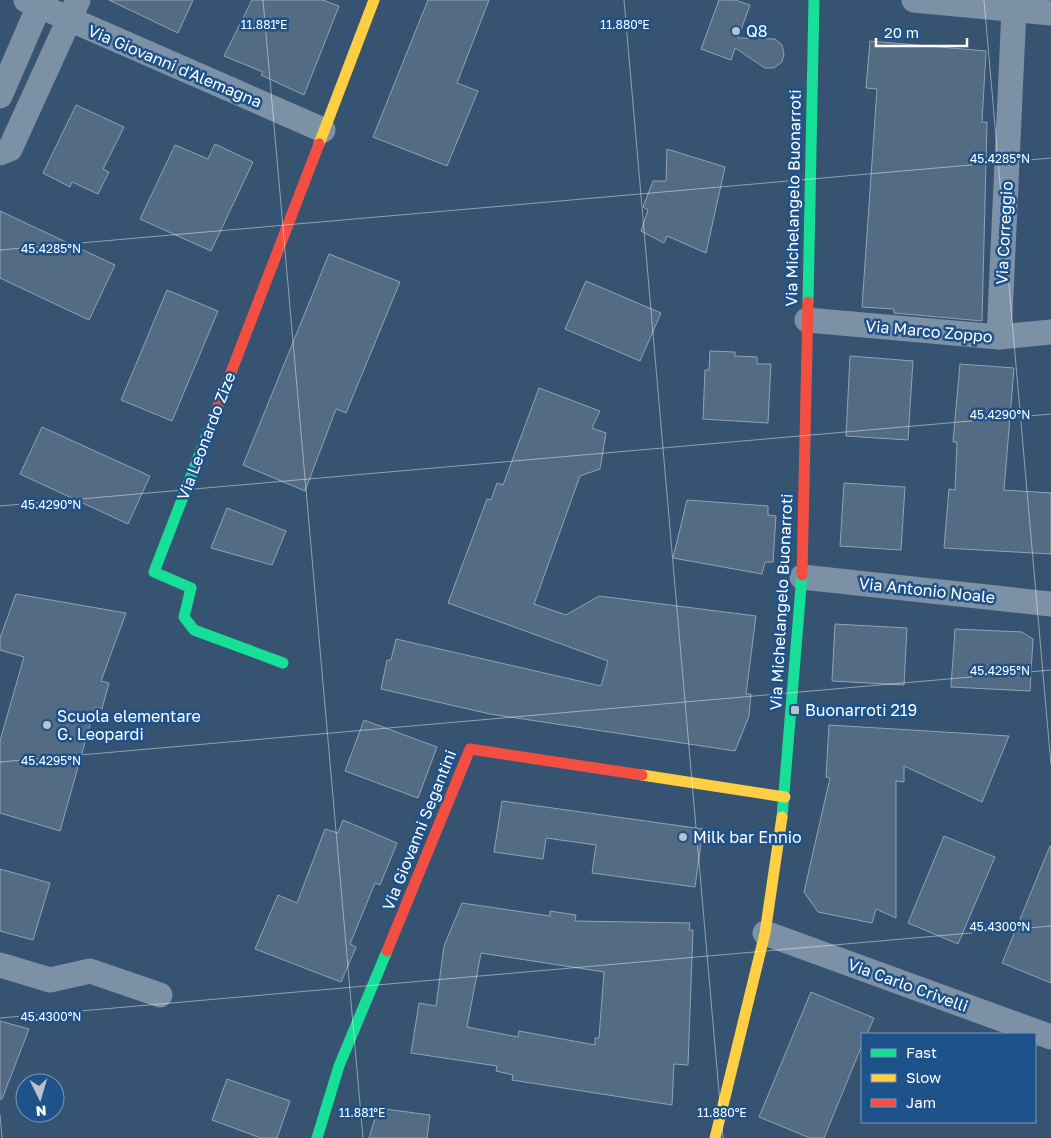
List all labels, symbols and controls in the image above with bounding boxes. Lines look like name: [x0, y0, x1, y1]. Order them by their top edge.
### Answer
scale bar: [876, 15, 967, 47]
text: 11.881°E: [241, 17, 287, 32]
text: 11.880°E: [600, 17, 650, 32]
street label: Via Giovanni d'Alemagna: [85, 20, 265, 112]
place label: Q8: [746, 21, 768, 41]
text: 20 m: [884, 23, 919, 41]
marker: Q8: [730, 25, 742, 37]
street label: Via Michelangelo Buonarroti: [781, 89, 805, 307]
text: 45.4285°N: [970, 151, 1030, 166]
street label: Via Correggio: [991, 181, 1017, 285]
text: 45.4285°N: [21, 241, 81, 256]
street label: Via Marco Zoppo: [865, 315, 993, 347]
street label: Via Leonardo Zize: [172, 369, 240, 503]
text: 45.4290°N: [970, 407, 1030, 422]
street label: Via Michelangelo Buonarroti: [765, 493, 797, 711]
text: 45.4290°N: [21, 497, 81, 512]
street label: Via Antonio Noale: [858, 573, 996, 607]
text: 45.4295°N: [970, 663, 1030, 678]
place label: Buonarroti 219: [805, 700, 917, 720]
marker: Buonarroti 219: [789, 704, 801, 716]
place label: Scuola elementare G. Leopardi: [57, 706, 201, 744]
marker: Scuola elementare G. Leopardi: [41, 719, 53, 731]
street label: Via Giovanni Segantini: [378, 747, 460, 913]
text: 45.4295°N: [21, 753, 81, 768]
place label: Milk bar Ennio: [693, 827, 802, 847]
marker: Milk bar Ennio: [677, 831, 689, 843]
text: 45.4300°N: [970, 919, 1030, 934]
street label: Via Carlo Crivelli: [845, 954, 971, 1016]
text: 45.4300°N: [21, 1009, 81, 1024]
legend: [861, 1033, 1036, 1123]
text: Fast: [906, 1043, 937, 1061]
text: Slow: [906, 1068, 941, 1086]
north arrow: [15, 1073, 65, 1123]
text: Jam: [906, 1093, 936, 1111]
text: N: [35, 1103, 47, 1120]
text: 11.881°E: [339, 1105, 385, 1120]
text: 11.880°E: [697, 1105, 747, 1120]

